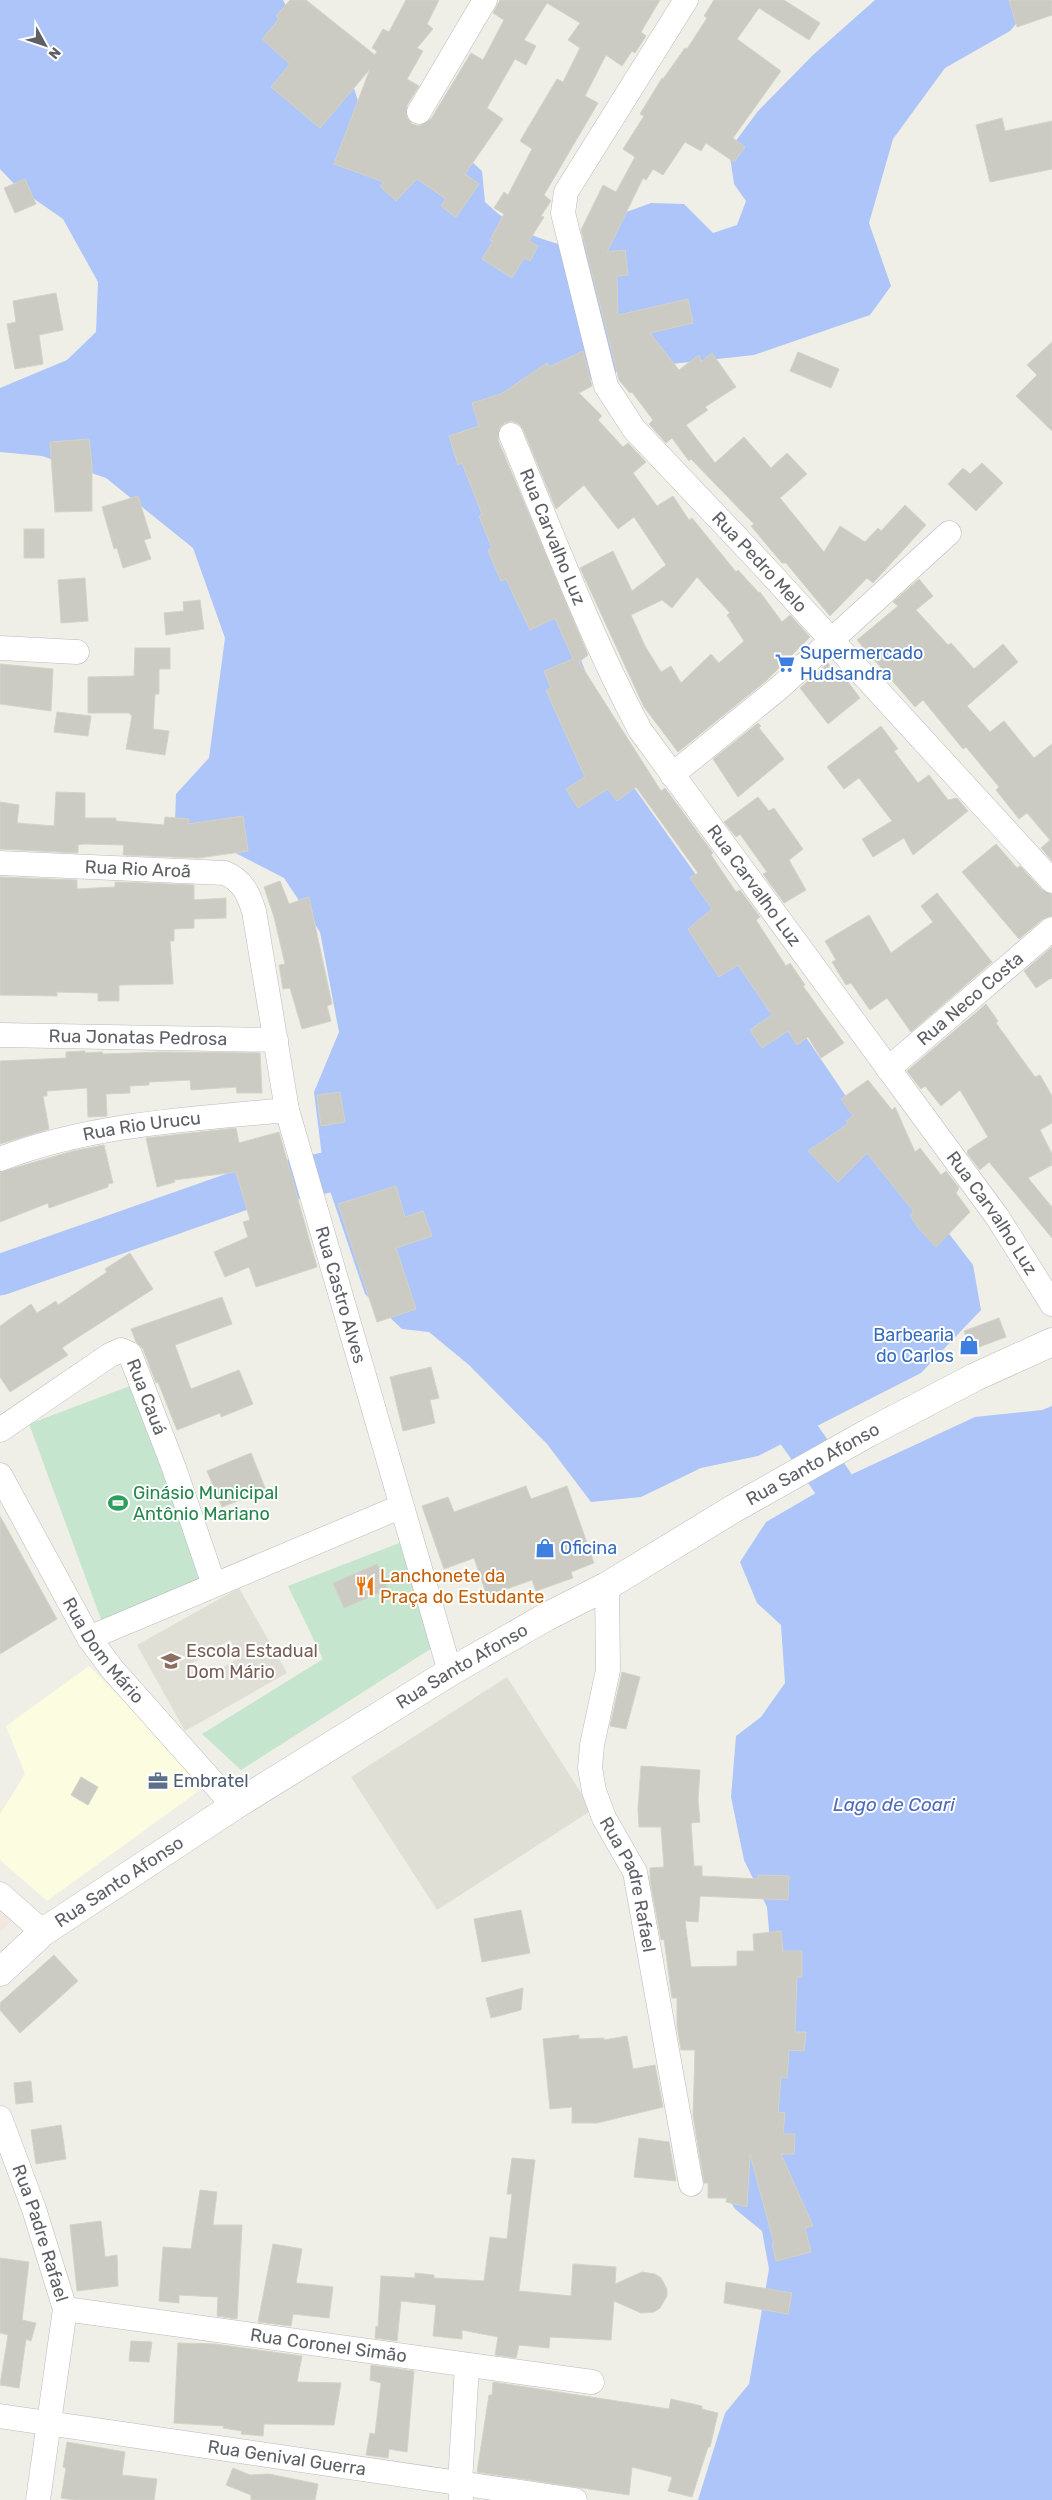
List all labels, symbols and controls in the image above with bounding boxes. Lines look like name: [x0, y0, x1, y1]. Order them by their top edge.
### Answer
north arrow: [20, 20, 70, 70]
text: N: [45, 44, 64, 62]
street label: Rua Carvalho Luz: [515, 465, 591, 608]
street label: Rua Pedro Melo: [707, 507, 812, 617]
place label: Supermercado Hudsandra: [800, 642, 923, 685]
supermarket icon: Supermercado Hudsandra: [774, 652, 796, 674]
street label: Rua Carvalho Luz: [702, 820, 806, 951]
street label: Rua Rio Aroã: [84, 856, 192, 882]
street label: Rua Neco Costa: [912, 947, 1028, 1050]
street label: Rua Jonatas Pedrosa: [49, 1025, 227, 1050]
street label: Rua Rio Urucu: [81, 1107, 202, 1146]
street label: Rua Carvalho Luz: [942, 1147, 1042, 1279]
street label: Rua Castro Alves: [310, 1224, 371, 1366]
place label: Barbearia do Carlos: [873, 1324, 954, 1367]
shop icon: Barbearia do Carlos: [958, 1334, 980, 1356]
street label: Rua Cauá: [122, 1356, 171, 1438]
street label: Rua Santo Afonso: [742, 1418, 883, 1510]
place label: Ginásio Municipal Antônio Mariano: [133, 1482, 278, 1525]
sports icon: Ginásio Municipal Antônio Mariano: [107, 1492, 129, 1514]
shop icon: Oficina: [534, 1537, 556, 1559]
place label: Oficina: [560, 1537, 617, 1559]
place label: Lanchonete da Praça do Estudante: [380, 1565, 544, 1608]
restaurant icon: Lanchonete da Praça do Estudante: [354, 1575, 376, 1597]
street label: Rua Dom Mário: [58, 1593, 149, 1708]
street label: Rua Santo Afonso: [392, 1619, 532, 1714]
place label: Escola Estadual Dom Mário: [186, 1640, 318, 1683]
school or university icon: Escola Estadual Dom Mário: [160, 1650, 182, 1672]
office icon: Embratel: [147, 1770, 169, 1792]
place label: Embratel: [173, 1770, 249, 1792]
water label: Lago de Coari: [833, 1793, 955, 1816]
street label: Rua Padre Rafael: [595, 1813, 660, 1954]
street label: Rua Santo Afonso: [51, 1831, 188, 1932]
street label: Rua Padre Rafael: [7, 2161, 73, 2304]
street label: Rua Coronel Simão: [249, 2324, 408, 2367]
street label: Rua Genival Guerra: [206, 2435, 368, 2480]

